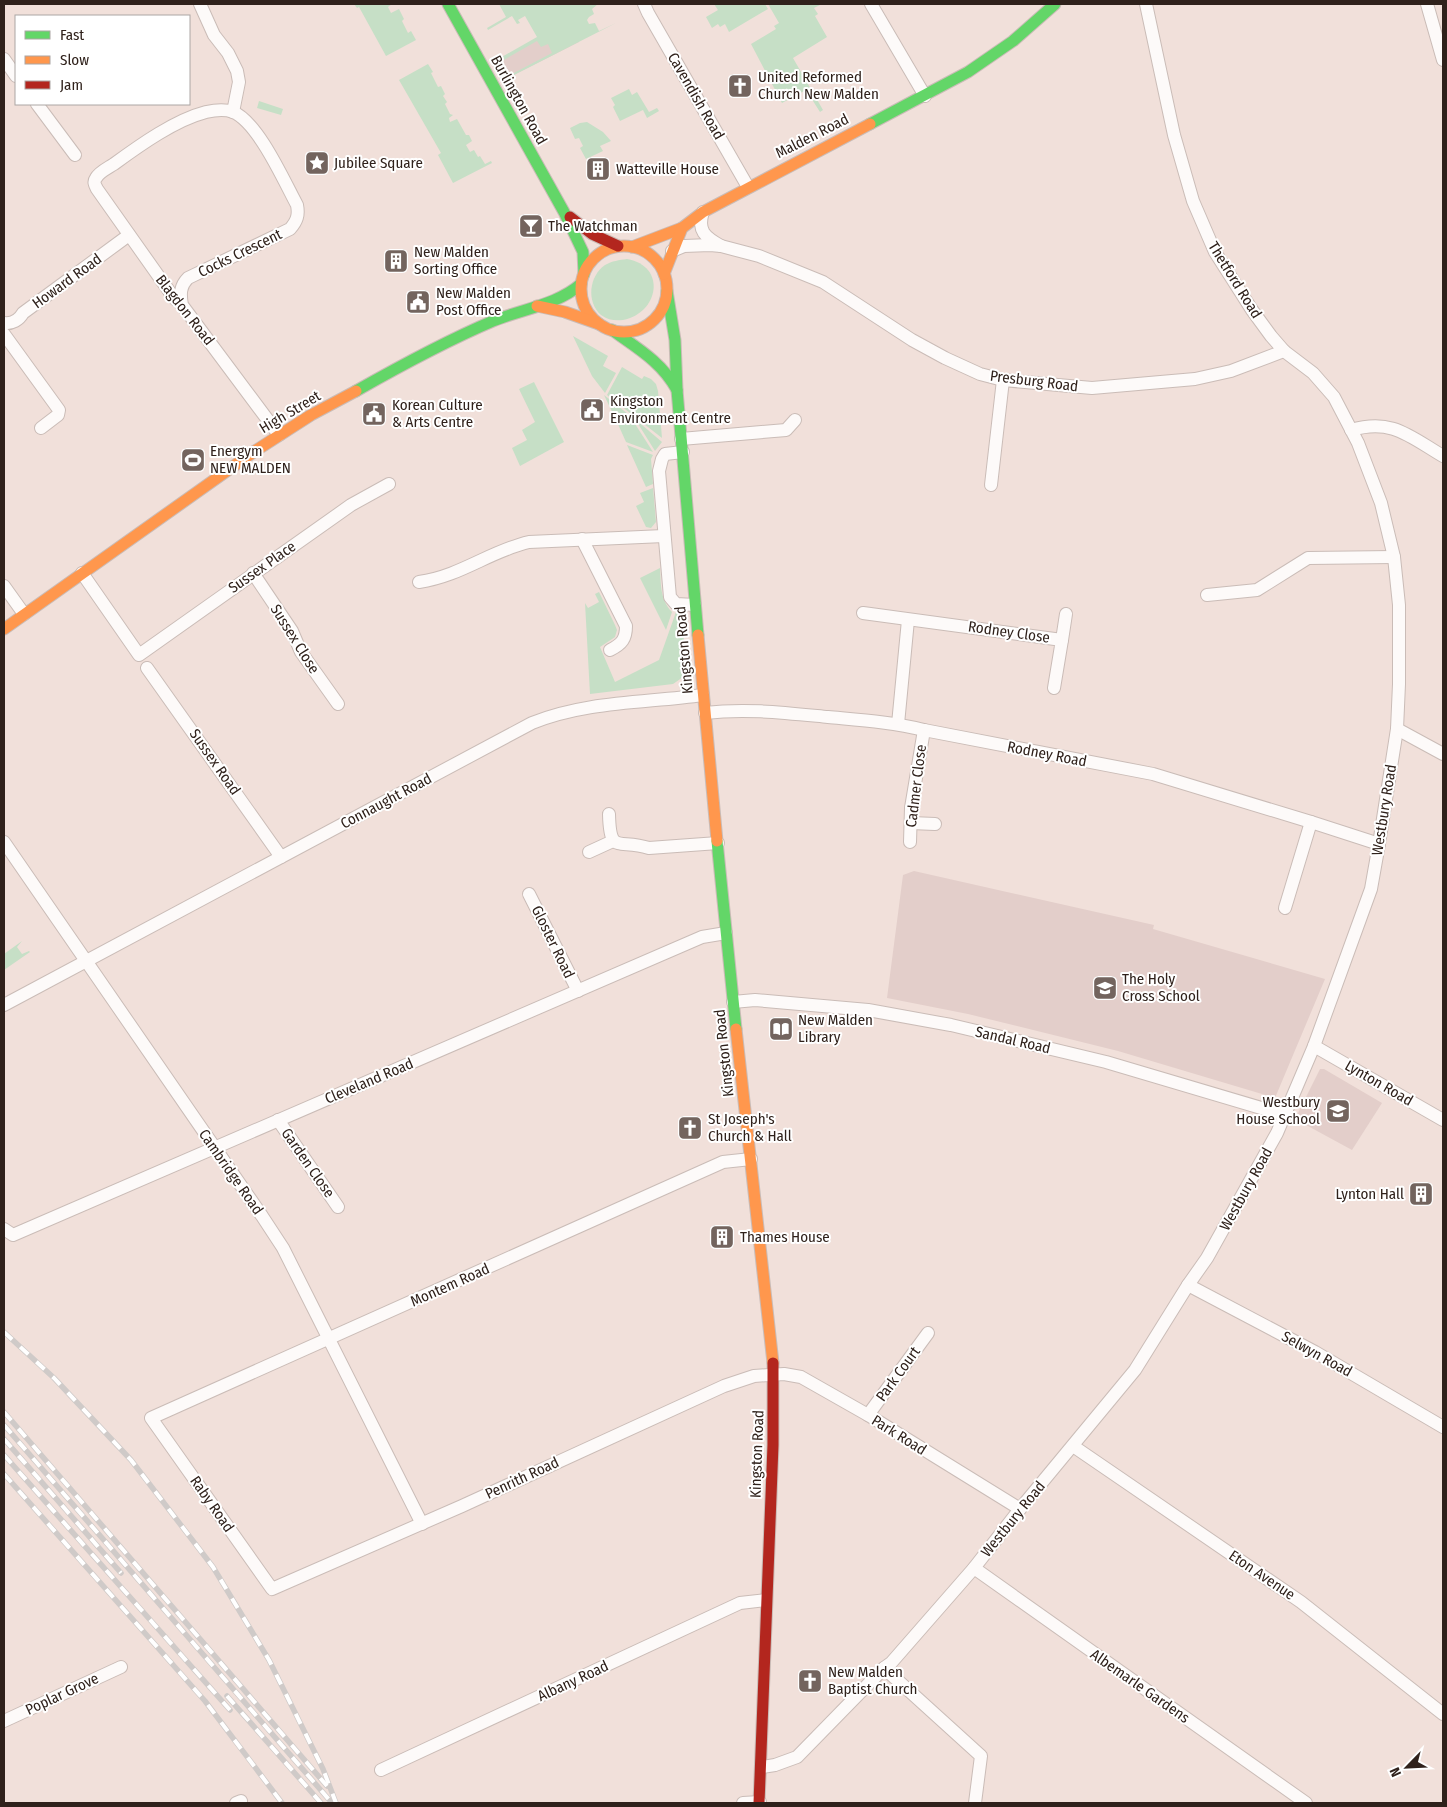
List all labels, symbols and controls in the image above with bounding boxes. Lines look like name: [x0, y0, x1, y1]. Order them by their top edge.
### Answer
legend: [15, 15, 190, 105]
text: Fast: [60, 26, 84, 44]
street label: Cavendish Road: [664, 49, 728, 143]
text: Slow: [60, 51, 89, 69]
street label: Burlington Road: [487, 52, 551, 148]
place label: United Reformed Church New Malden: [758, 68, 879, 103]
church icon: United Reformed Church New Malden: [727, 73, 753, 99]
text: Jam: [60, 76, 83, 94]
street label: Malden Road: [772, 110, 852, 162]
place icon: Jubilee Square: [304, 150, 330, 176]
place label: Jubilee Square: [334, 154, 423, 172]
building icon: Watteville House: [585, 156, 611, 182]
place label: Watteville House: [616, 160, 719, 178]
bar icon: The Watchman: [518, 213, 544, 239]
place label: The Watchman: [548, 217, 638, 235]
street label: Cocks Crescent: [195, 225, 285, 281]
street label: Thetford Road: [1204, 238, 1266, 322]
place label: New Malden Sorting Office: [414, 243, 497, 278]
building icon: New Malden Sorting Office: [383, 248, 409, 274]
street label: Howard Road: [29, 250, 105, 312]
street label: Blagdon Road: [152, 271, 218, 349]
place label: New Malden Post Office: [436, 284, 511, 319]
public building icon: New Malden Post Office: [405, 289, 431, 315]
street label: Presburg Road: [989, 367, 1079, 395]
street label: High Street: [256, 387, 324, 437]
place label: Kingston Environment Centre: [610, 392, 731, 427]
place label: Korean Culture & Arts Centre: [392, 396, 483, 431]
public building icon: Kingston Environment Centre: [579, 397, 605, 423]
public building icon: Korean Culture & Arts Centre: [361, 401, 387, 427]
place label: Energym NEW MALDEN: [210, 442, 291, 477]
sports icon: Energym NEW MALDEN: [180, 447, 206, 473]
street label: Sussex Place: [225, 537, 299, 597]
street label: Sussex Close: [267, 601, 323, 677]
street label: Kingston Road: [671, 605, 697, 695]
street label: Rodney Close: [967, 617, 1051, 647]
street label: Sussex Road: [186, 726, 244, 798]
street label: Rodney Road: [1006, 737, 1088, 771]
street label: Cadmer Close: [902, 743, 930, 829]
street label: Westbury Road: [1368, 763, 1400, 857]
street label: Connaught Road: [337, 769, 435, 833]
street label: Gloster Road: [528, 903, 578, 981]
place label: The Holy Cross School: [1122, 970, 1200, 1005]
school or university icon: The Holy Cross School: [1092, 975, 1118, 1001]
street label: Kingston Road: [710, 1008, 738, 1098]
place label: New Malden Library: [798, 1011, 873, 1046]
library icon: New Malden Library: [768, 1016, 794, 1042]
street label: Sandal Road: [974, 1023, 1052, 1057]
street label: Cleveland Road: [322, 1054, 416, 1108]
street label: Lynton Road: [1342, 1056, 1416, 1110]
place label: Westbury House School: [1236, 1093, 1320, 1128]
school or university icon: Westbury House School: [1325, 1098, 1351, 1124]
place label: St Joseph's Church & Hall: [708, 1110, 792, 1145]
church icon: St Joseph's Church & Hall: [677, 1115, 703, 1141]
street label: Garden Close: [277, 1125, 339, 1201]
street label: Cambridge Road: [195, 1126, 267, 1218]
street label: Westbury Road: [1216, 1144, 1276, 1234]
building icon: Lynton Hall: [1408, 1181, 1434, 1207]
place label: Lynton Hall: [1336, 1185, 1404, 1203]
building icon: Thames House: [709, 1224, 735, 1250]
place label: Thames House: [740, 1228, 830, 1246]
street label: Montem Road: [408, 1260, 492, 1310]
street label: Selwyn Road: [1279, 1327, 1355, 1381]
street label: Park Court: [872, 1343, 924, 1405]
street label: Kingston Road: [746, 1410, 768, 1498]
street label: Park Road: [868, 1411, 930, 1459]
street label: Penrith Road: [482, 1453, 562, 1503]
street label: Raby Road: [186, 1472, 238, 1536]
street label: Westbury Road: [977, 1478, 1049, 1560]
street label: Eton Avenue: [1226, 1546, 1298, 1604]
street label: Albemarle Gardens: [1087, 1645, 1193, 1727]
street label: Albany Road: [535, 1657, 611, 1705]
place label: New Malden Baptist Church: [828, 1663, 917, 1698]
church icon: New Malden Baptist Church: [797, 1668, 823, 1694]
street label: Poplar Grove: [23, 1669, 101, 1719]
north arrow: [1382, 1742, 1432, 1792]
text: N: [1386, 1765, 1405, 1779]

